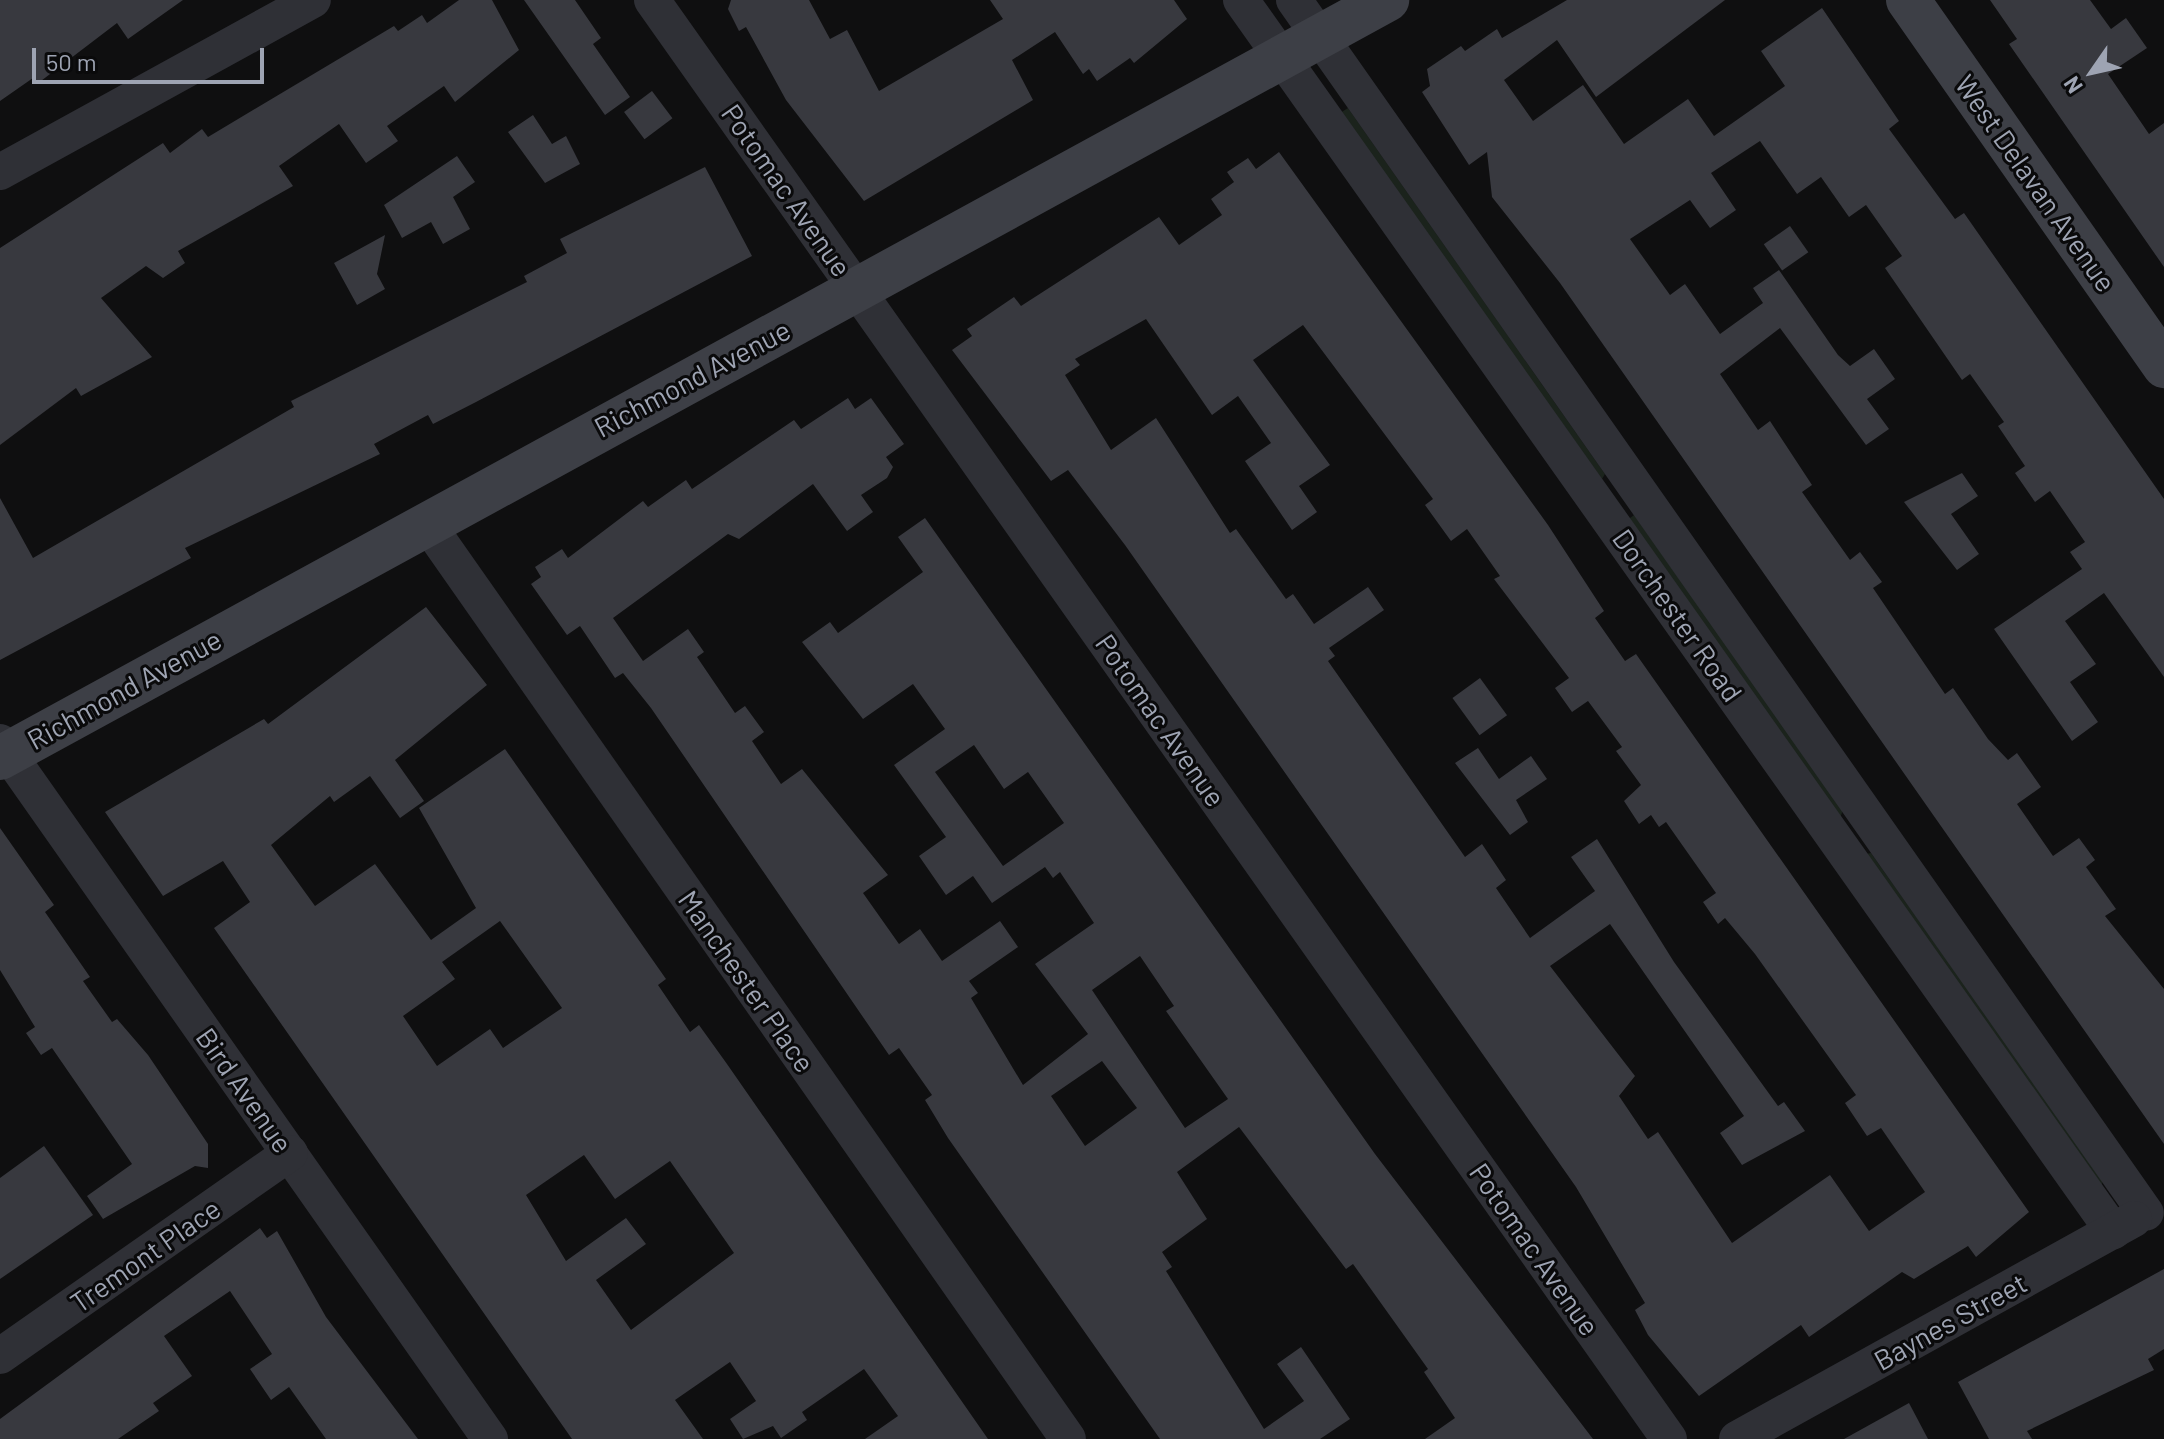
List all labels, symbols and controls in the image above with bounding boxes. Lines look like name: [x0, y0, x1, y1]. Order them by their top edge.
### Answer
scale bar: [36, 32, 268, 82]
north arrow: [2052, 32, 2132, 112]
text: 50 m: [46, 47, 97, 76]
street label: West Delavan Avenue: [1949, 68, 2123, 298]
text: N: [2057, 72, 2087, 99]
street label: Potomac Avenue: [715, 97, 859, 283]
street label: Richmond Avenue: [588, 312, 796, 444]
street label: Dorchester Road: [1606, 522, 1750, 708]
street label: Richmond Avenue: [21, 622, 227, 756]
street label: Potomac Avenue: [1089, 627, 1233, 813]
street label: Manchester Place: [672, 884, 822, 1078]
street label: Bird Avenue: [190, 1021, 300, 1159]
street label: Potomac Avenue: [1463, 1156, 1607, 1342]
street label: Tremont Place: [64, 1191, 226, 1319]
street label: Baynes Street: [1868, 1265, 2032, 1377]

